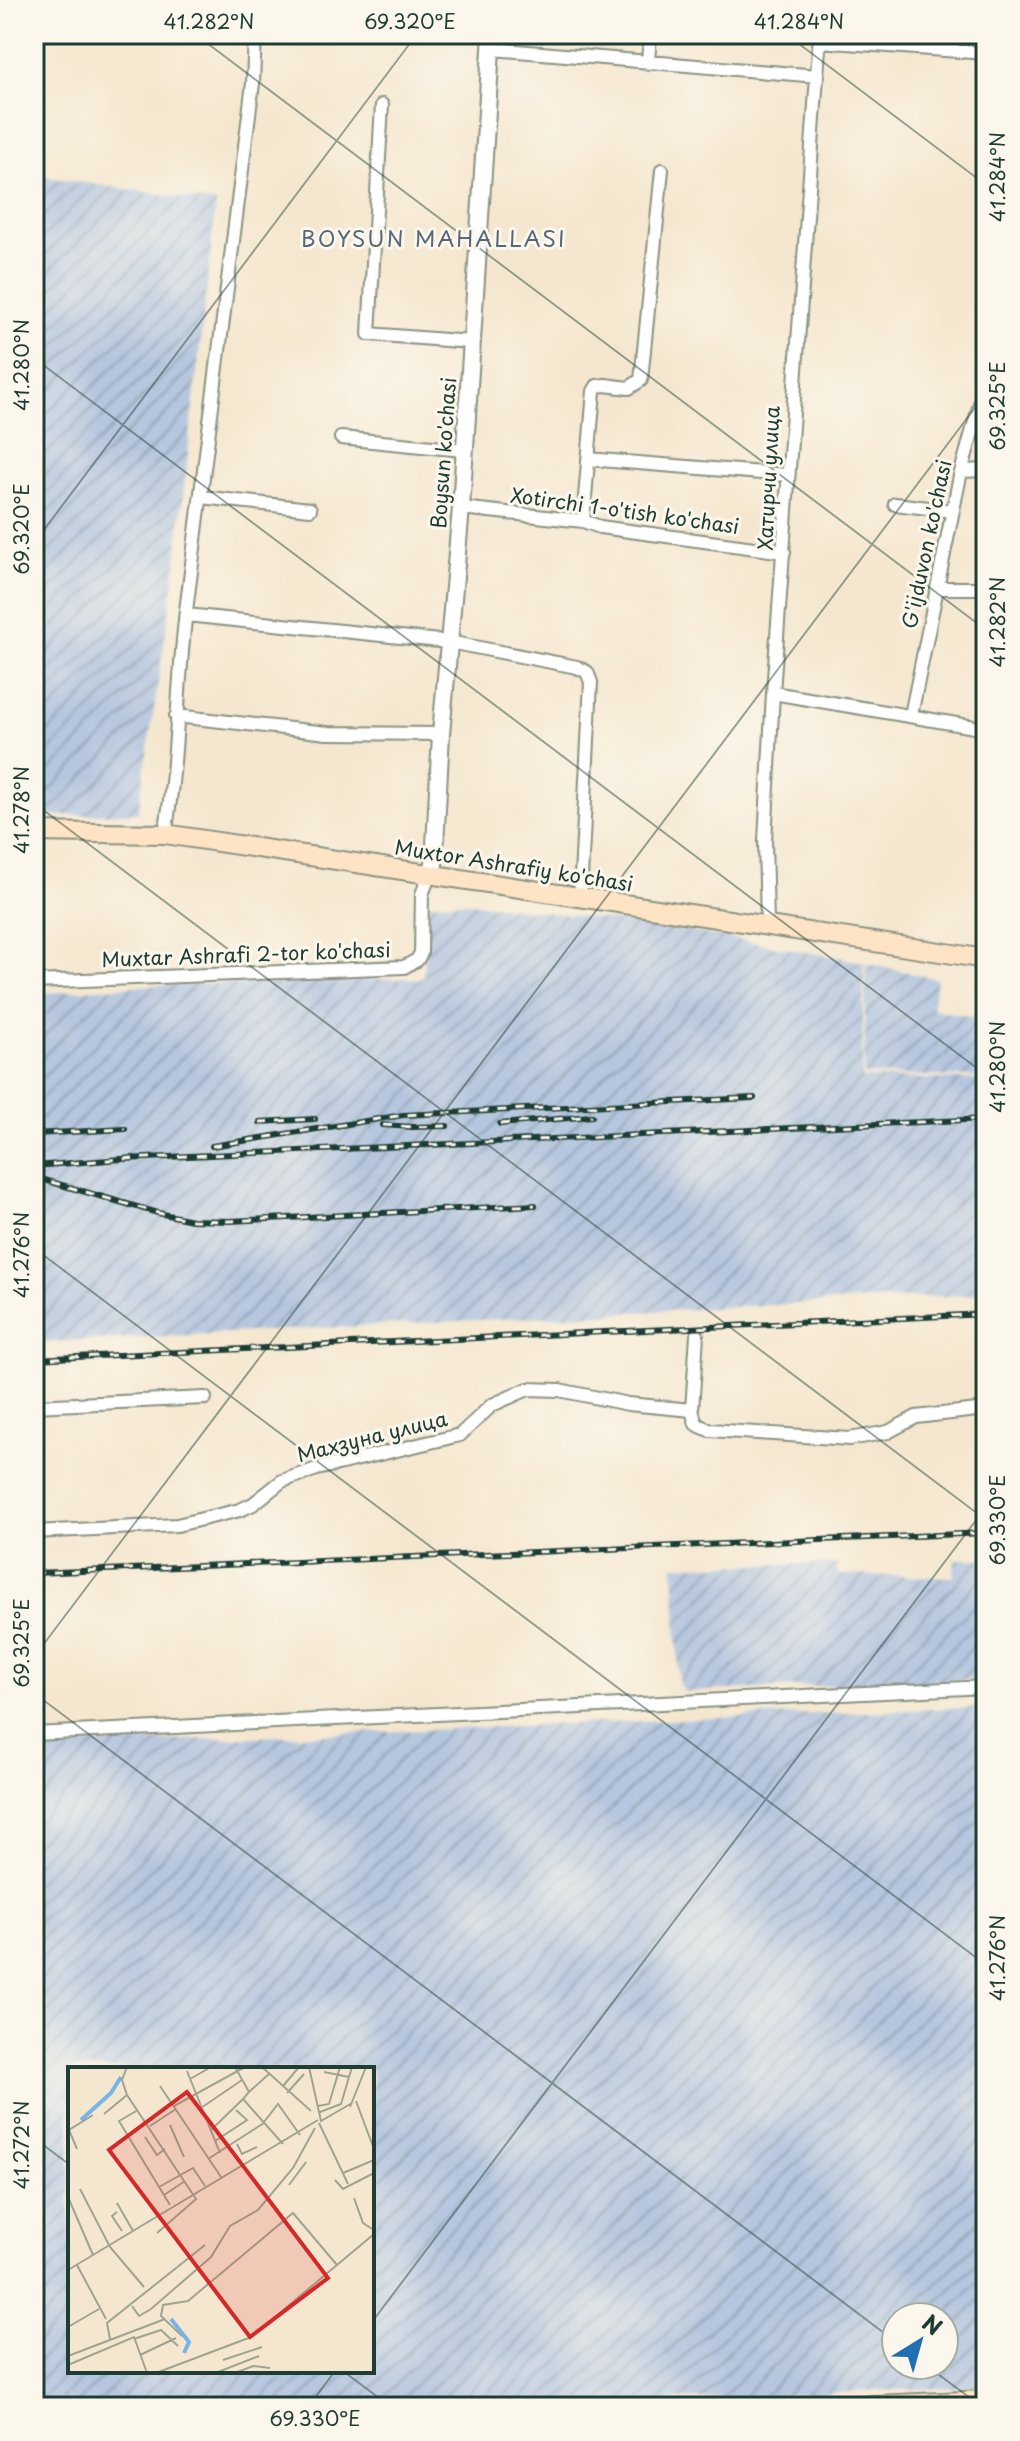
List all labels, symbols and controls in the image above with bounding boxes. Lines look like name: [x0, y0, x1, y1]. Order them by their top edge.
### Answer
text: 41.282°N: [164, 6, 254, 36]
text: 69.320°E: [364, 6, 456, 36]
text: 41.284°N: [754, 6, 844, 36]
text: 41.284°N: [982, 132, 1012, 222]
district label: BOYSUN MAHALLASI: [301, 221, 567, 254]
text: 41.280°N: [6, 319, 36, 411]
text: 69.325°E: [982, 361, 1012, 451]
street label: Boysun ko'chasi: [423, 376, 463, 530]
street label: Хатирчи улица: [749, 404, 787, 551]
street label: G'ijduvon ko'chasi: [893, 457, 959, 631]
street label: Xotirchi 1-o'tish ko'chasi: [509, 479, 741, 541]
text: 69.320°E: [6, 483, 36, 575]
text: 41.282°N: [982, 577, 1012, 667]
text: 41.278°N: [6, 766, 36, 854]
street label: Muxtor Ashrafiy ko'chasi: [393, 831, 635, 899]
street label: Muxtar Ashrafi 2-tor ko'chasi: [101, 934, 391, 974]
text: 41.280°N: [982, 1021, 1012, 1113]
text: 41.276°N: [6, 1212, 36, 1298]
street label: Махзуна улица: [294, 1403, 451, 1469]
text: 69.330°E: [982, 1475, 1012, 1565]
text: 69.325°E: [6, 1598, 36, 1688]
text: 41.276°N: [982, 1915, 1012, 2001]
inset map: [68, 2067, 374, 2373]
text: 41.272°N: [6, 2100, 36, 2190]
north arrow: [880, 2301, 960, 2381]
text: N: [916, 2305, 950, 2342]
text: 69.330°E: [270, 2403, 360, 2433]

